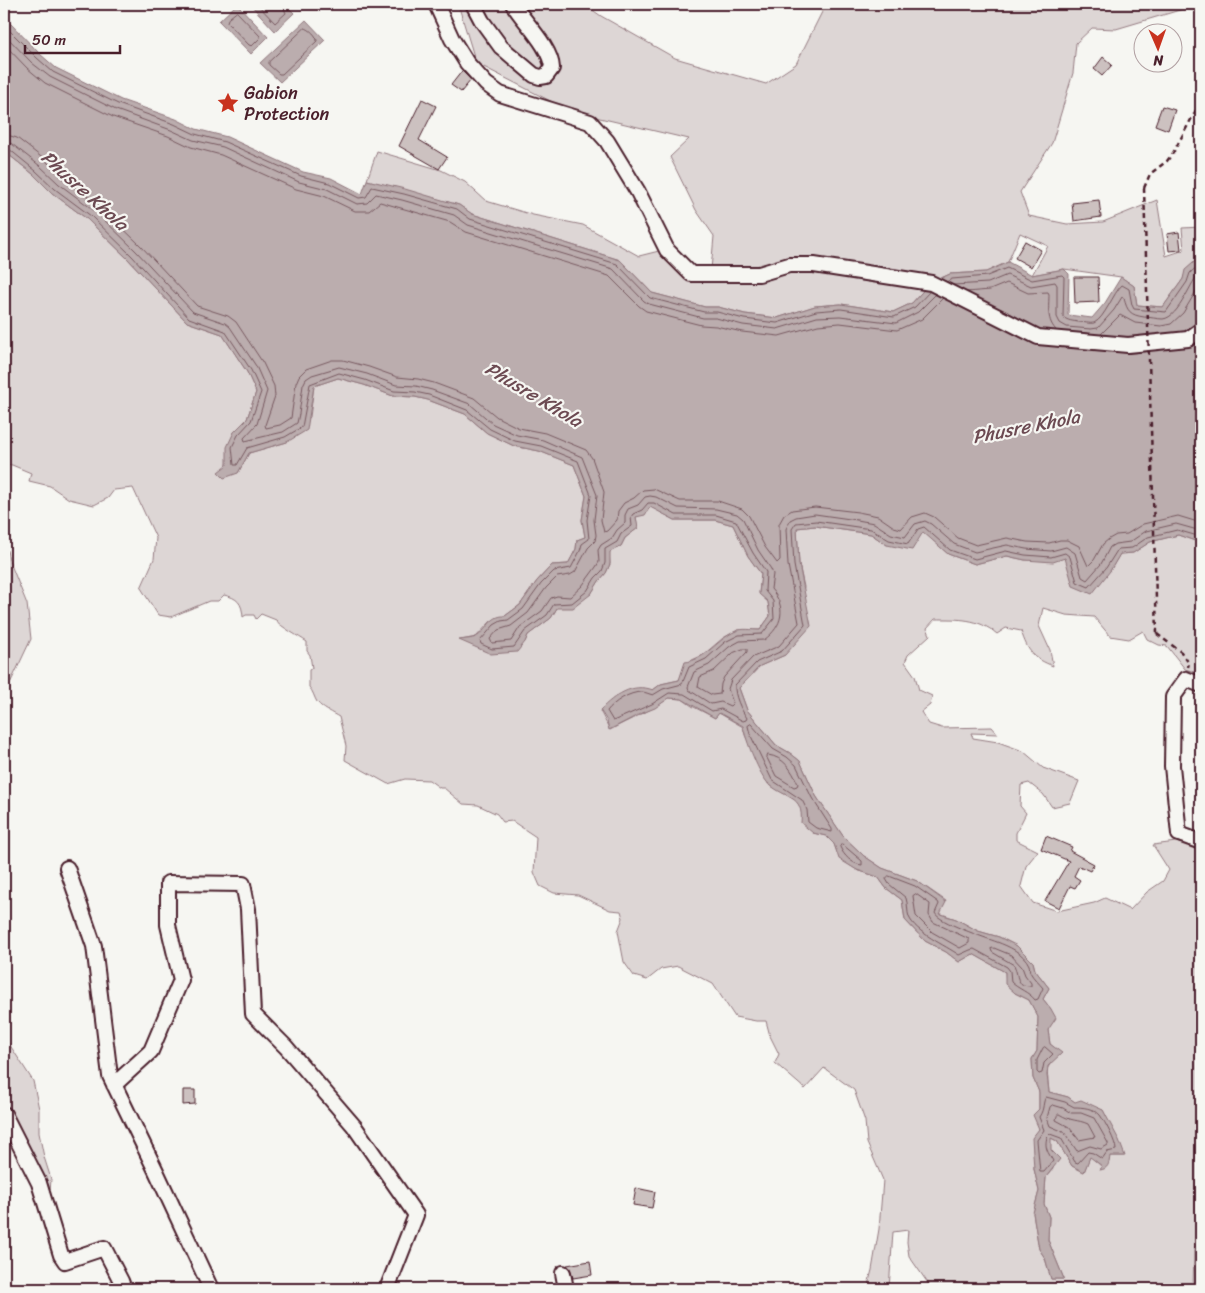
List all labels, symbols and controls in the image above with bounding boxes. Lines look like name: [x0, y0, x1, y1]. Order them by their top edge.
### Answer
scale bar: [25, 22, 120, 54]
north arrow: [1132, 22, 1182, 72]
text: 50 m: [32, 27, 67, 53]
text: N: [1153, 48, 1165, 73]
place label: Gabion Protection: [244, 77, 330, 130]
place icon: Gabion Protection: [215, 90, 241, 116]
water label: Phusre Khola: [33, 142, 137, 240]
water label: Phusre Khola: [479, 352, 590, 437]
water label: Phusre Khola: [970, 400, 1084, 453]

